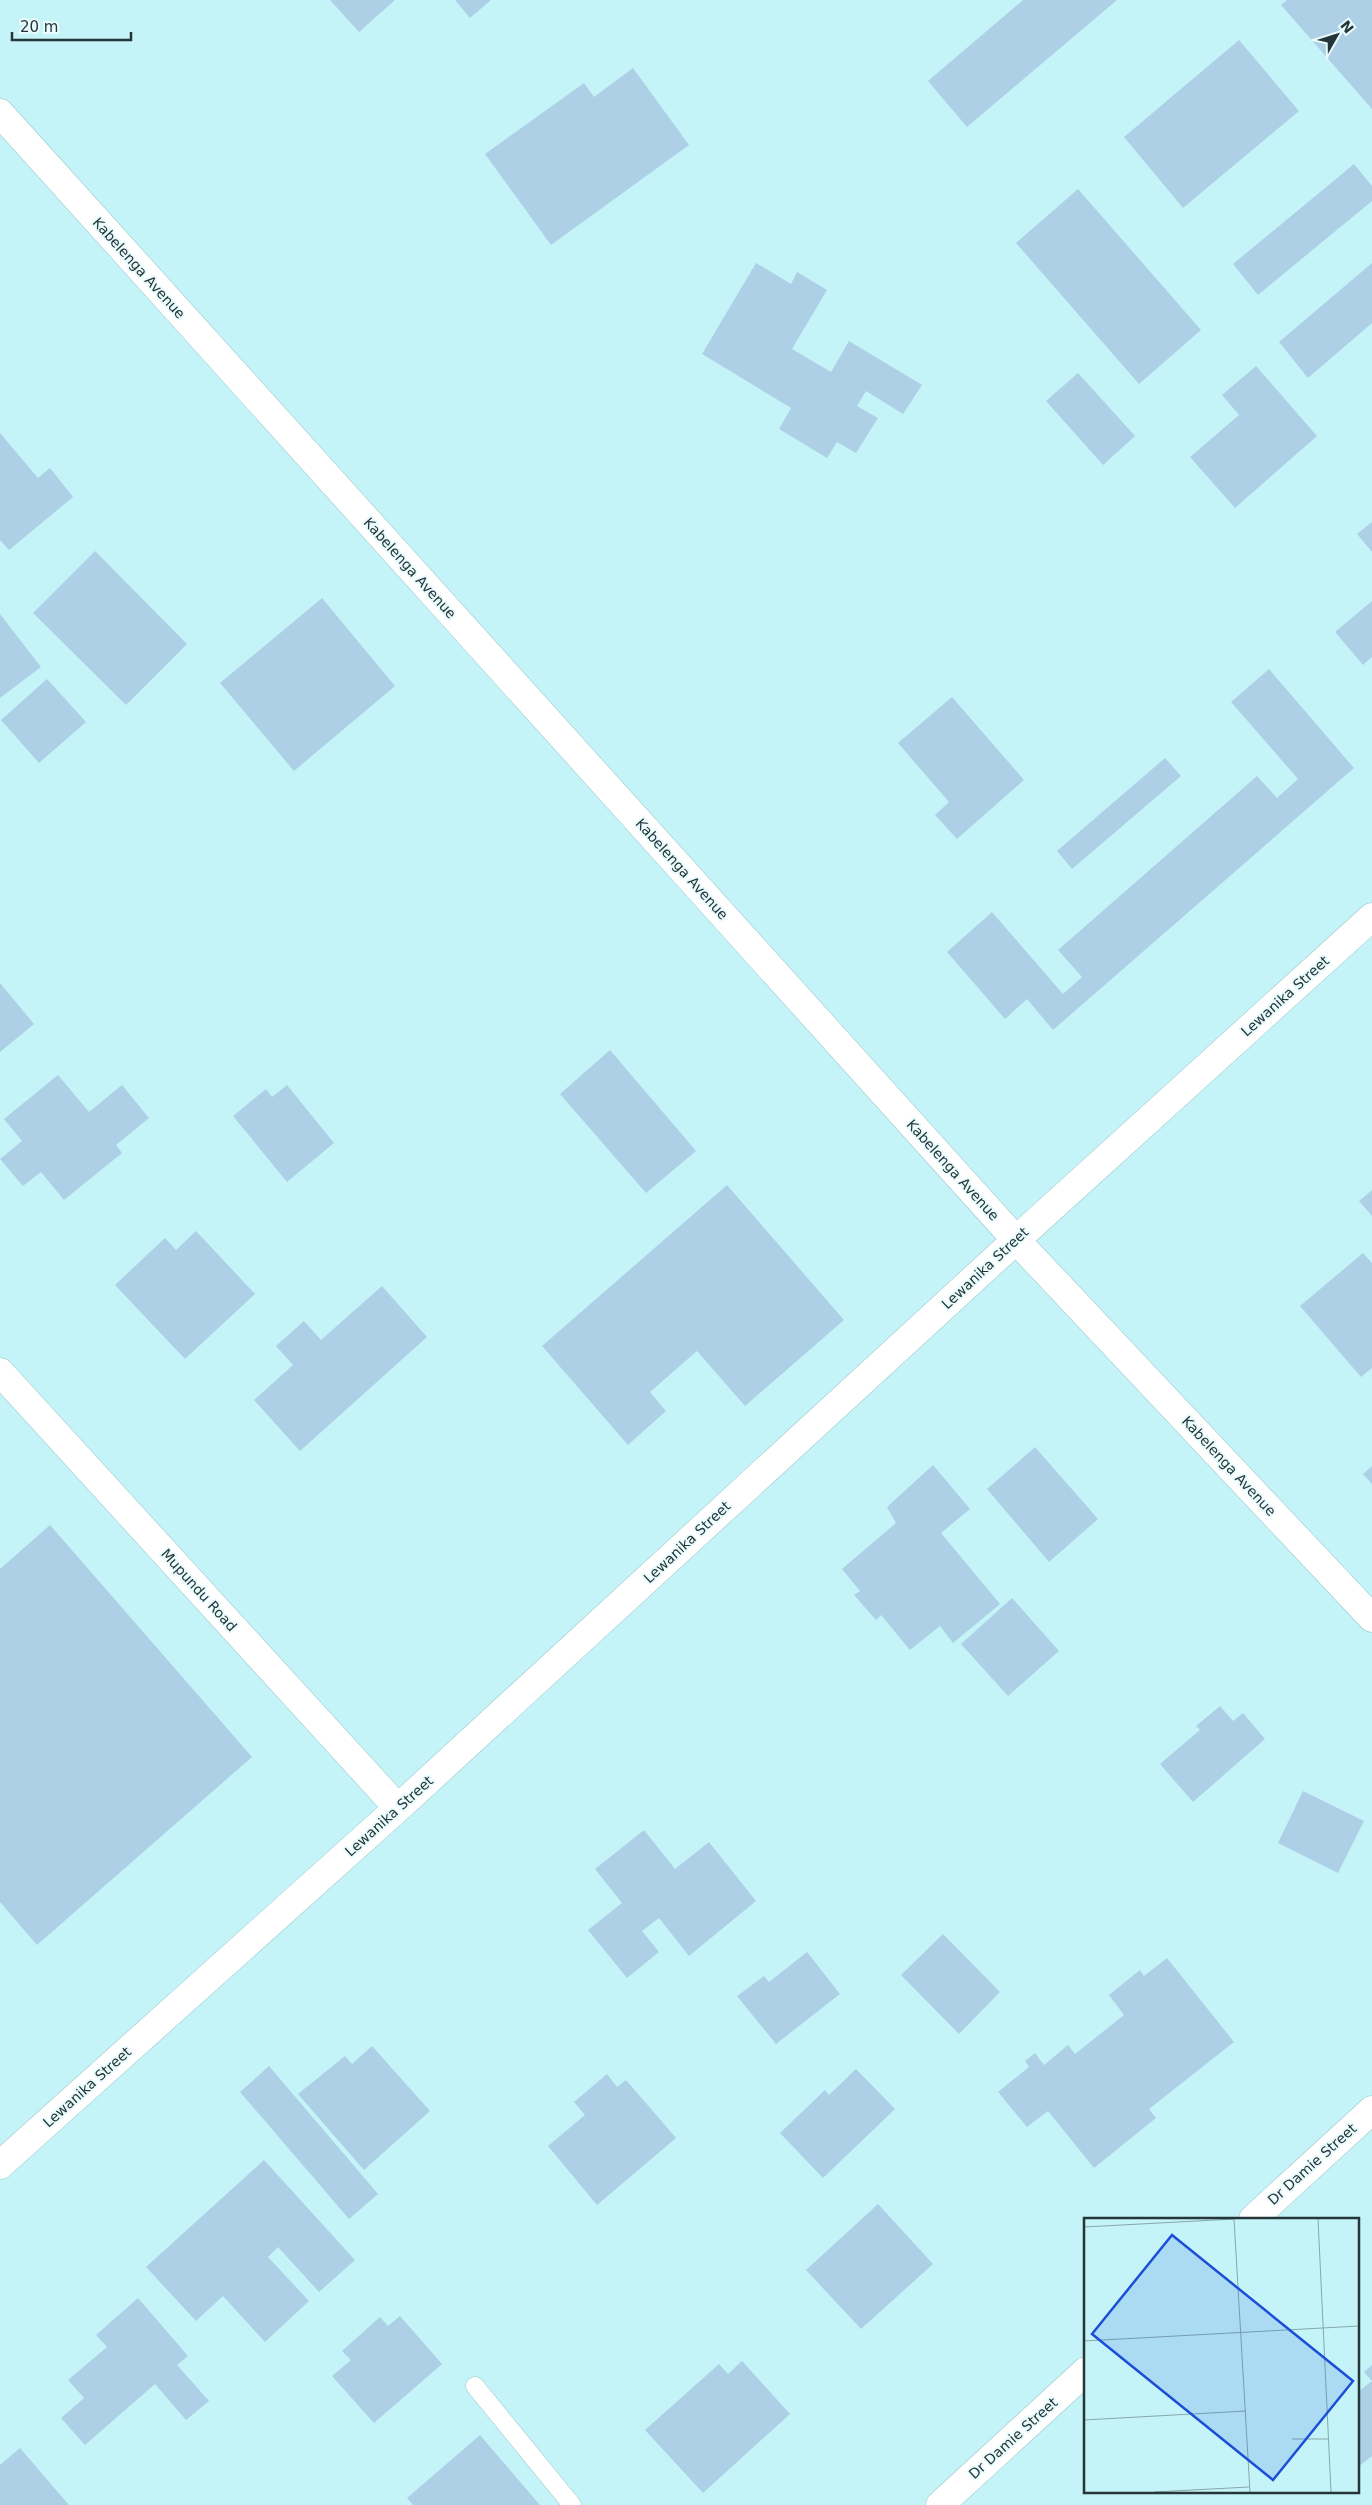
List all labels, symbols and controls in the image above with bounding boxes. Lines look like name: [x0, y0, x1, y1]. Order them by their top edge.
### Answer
scale bar: [12, 10, 131, 42]
north arrow: [1312, 10, 1362, 60]
text: N: [1337, 17, 1357, 36]
text: 20 m: [20, 18, 58, 36]
street label: Kabelenga Avenue: [89, 214, 189, 322]
street label: Kabelenga Avenue: [360, 514, 460, 622]
street label: Kabelenga Avenue: [632, 815, 732, 923]
street label: Lewanika Street: [1238, 952, 1332, 1040]
street label: Kabelenga Avenue: [903, 1116, 1003, 1224]
street label: Lewanika Street: [938, 1223, 1032, 1312]
street label: Kabelenga Avenue: [1179, 1413, 1279, 1519]
street label: Lewanika Street: [640, 1497, 734, 1586]
street label: Mupundu Road: [158, 1546, 240, 1634]
street label: Lewanika Street: [342, 1772, 436, 1860]
street label: Lewanika Street: [40, 2043, 134, 2131]
street label: Dr Damie Street: [1264, 2120, 1360, 2208]
inset map: [1084, 2218, 1360, 2492]
street label: Dr Damie Street: [965, 2394, 1061, 2482]

